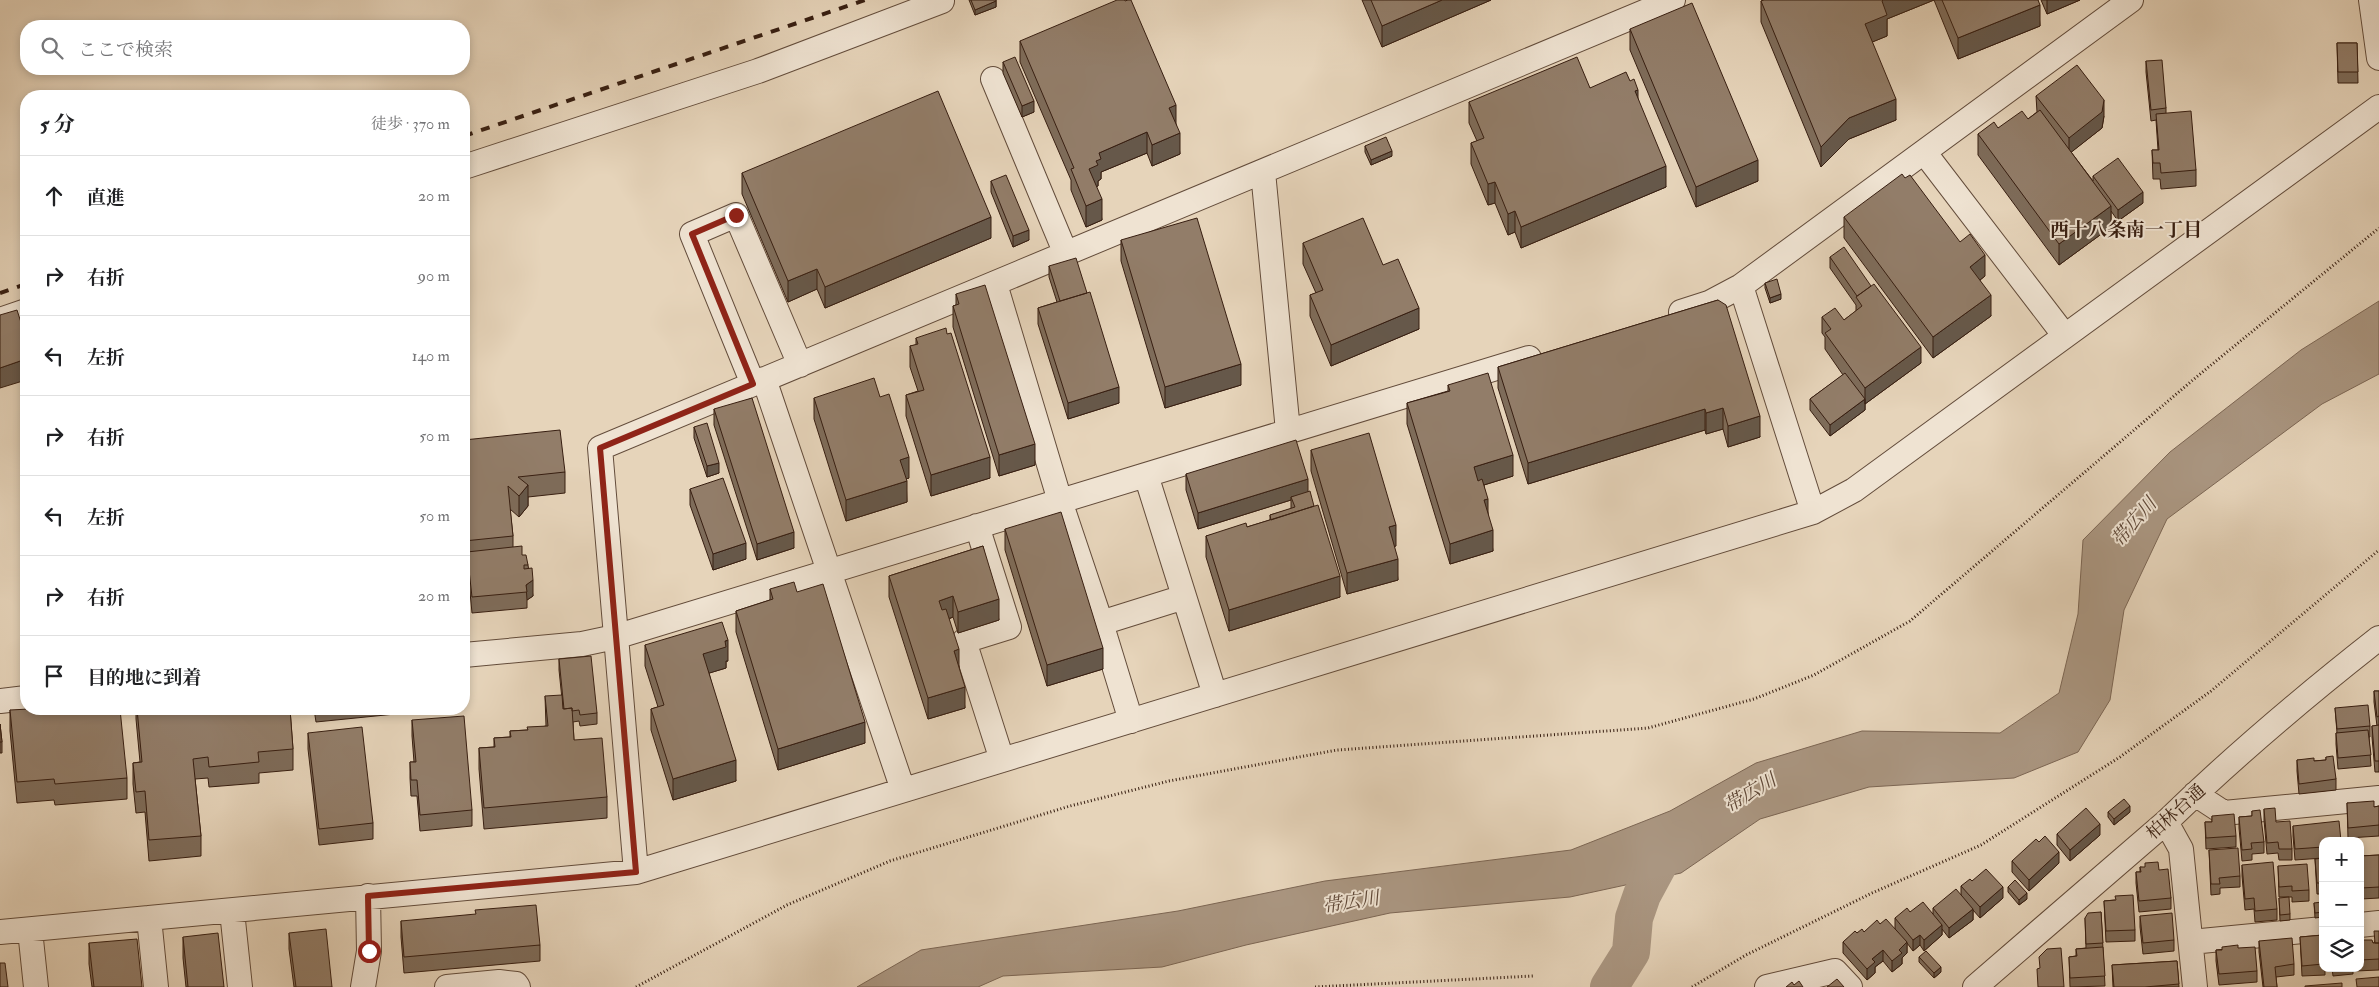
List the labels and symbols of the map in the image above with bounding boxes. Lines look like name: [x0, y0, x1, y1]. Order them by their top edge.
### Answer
route end: [725, 204, 748, 227]
district label: 西十八条南一丁目: [2050, 218, 2202, 242]
water label: 帯広川: [2106, 491, 2163, 551]
water label: 帯広川: [1719, 767, 1782, 818]
street label: 柏林台通: [2142, 779, 2210, 845]
water label: 帯広川: [1321, 885, 1383, 918]
route start: [358, 940, 381, 963]

